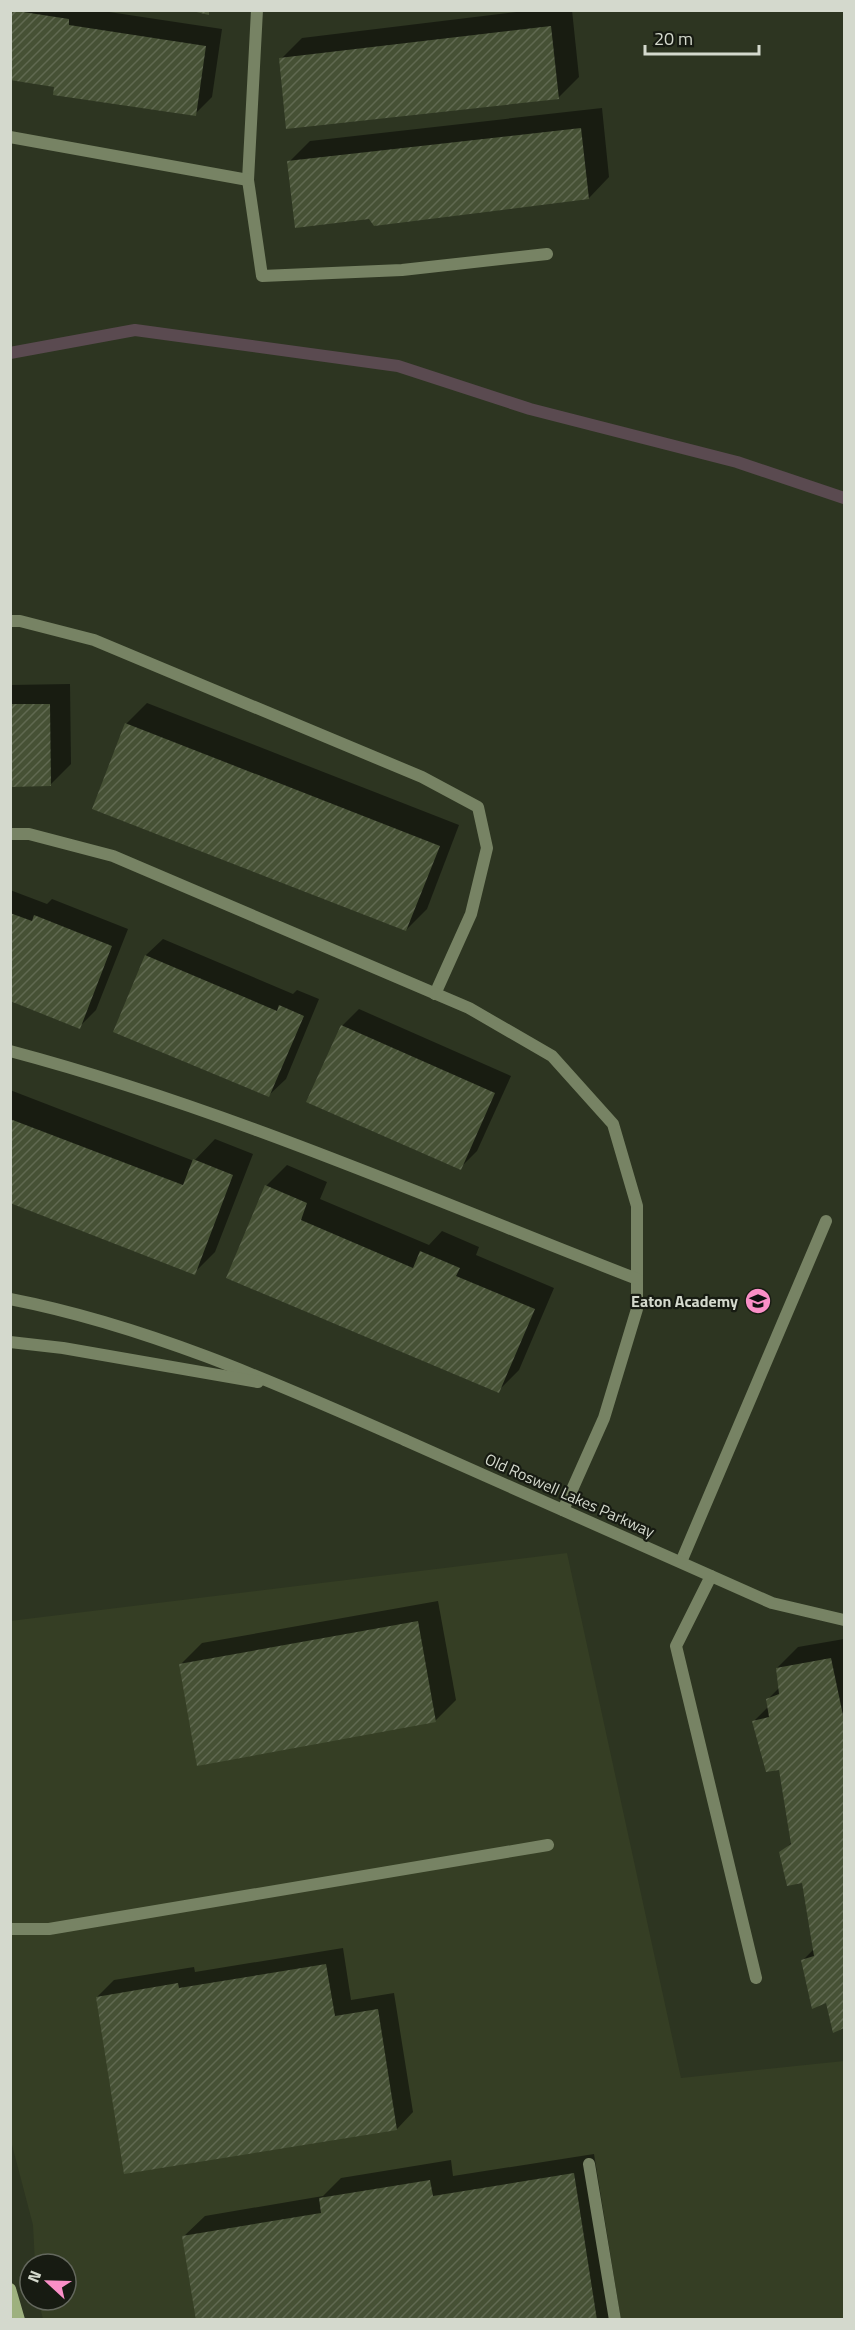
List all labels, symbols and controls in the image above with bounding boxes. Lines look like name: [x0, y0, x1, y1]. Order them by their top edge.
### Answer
scale bar: [645, 18, 759, 56]
text: 20 m: [654, 25, 693, 52]
school or university icon: Eaton Academy: [743, 1286, 773, 1316]
place label: Eaton Academy: [631, 1289, 738, 1313]
street label: Old Roswell Lakes Parkway: [481, 1447, 659, 1543]
north arrow: [18, 2252, 78, 2312]
text: N: [21, 2267, 47, 2286]

